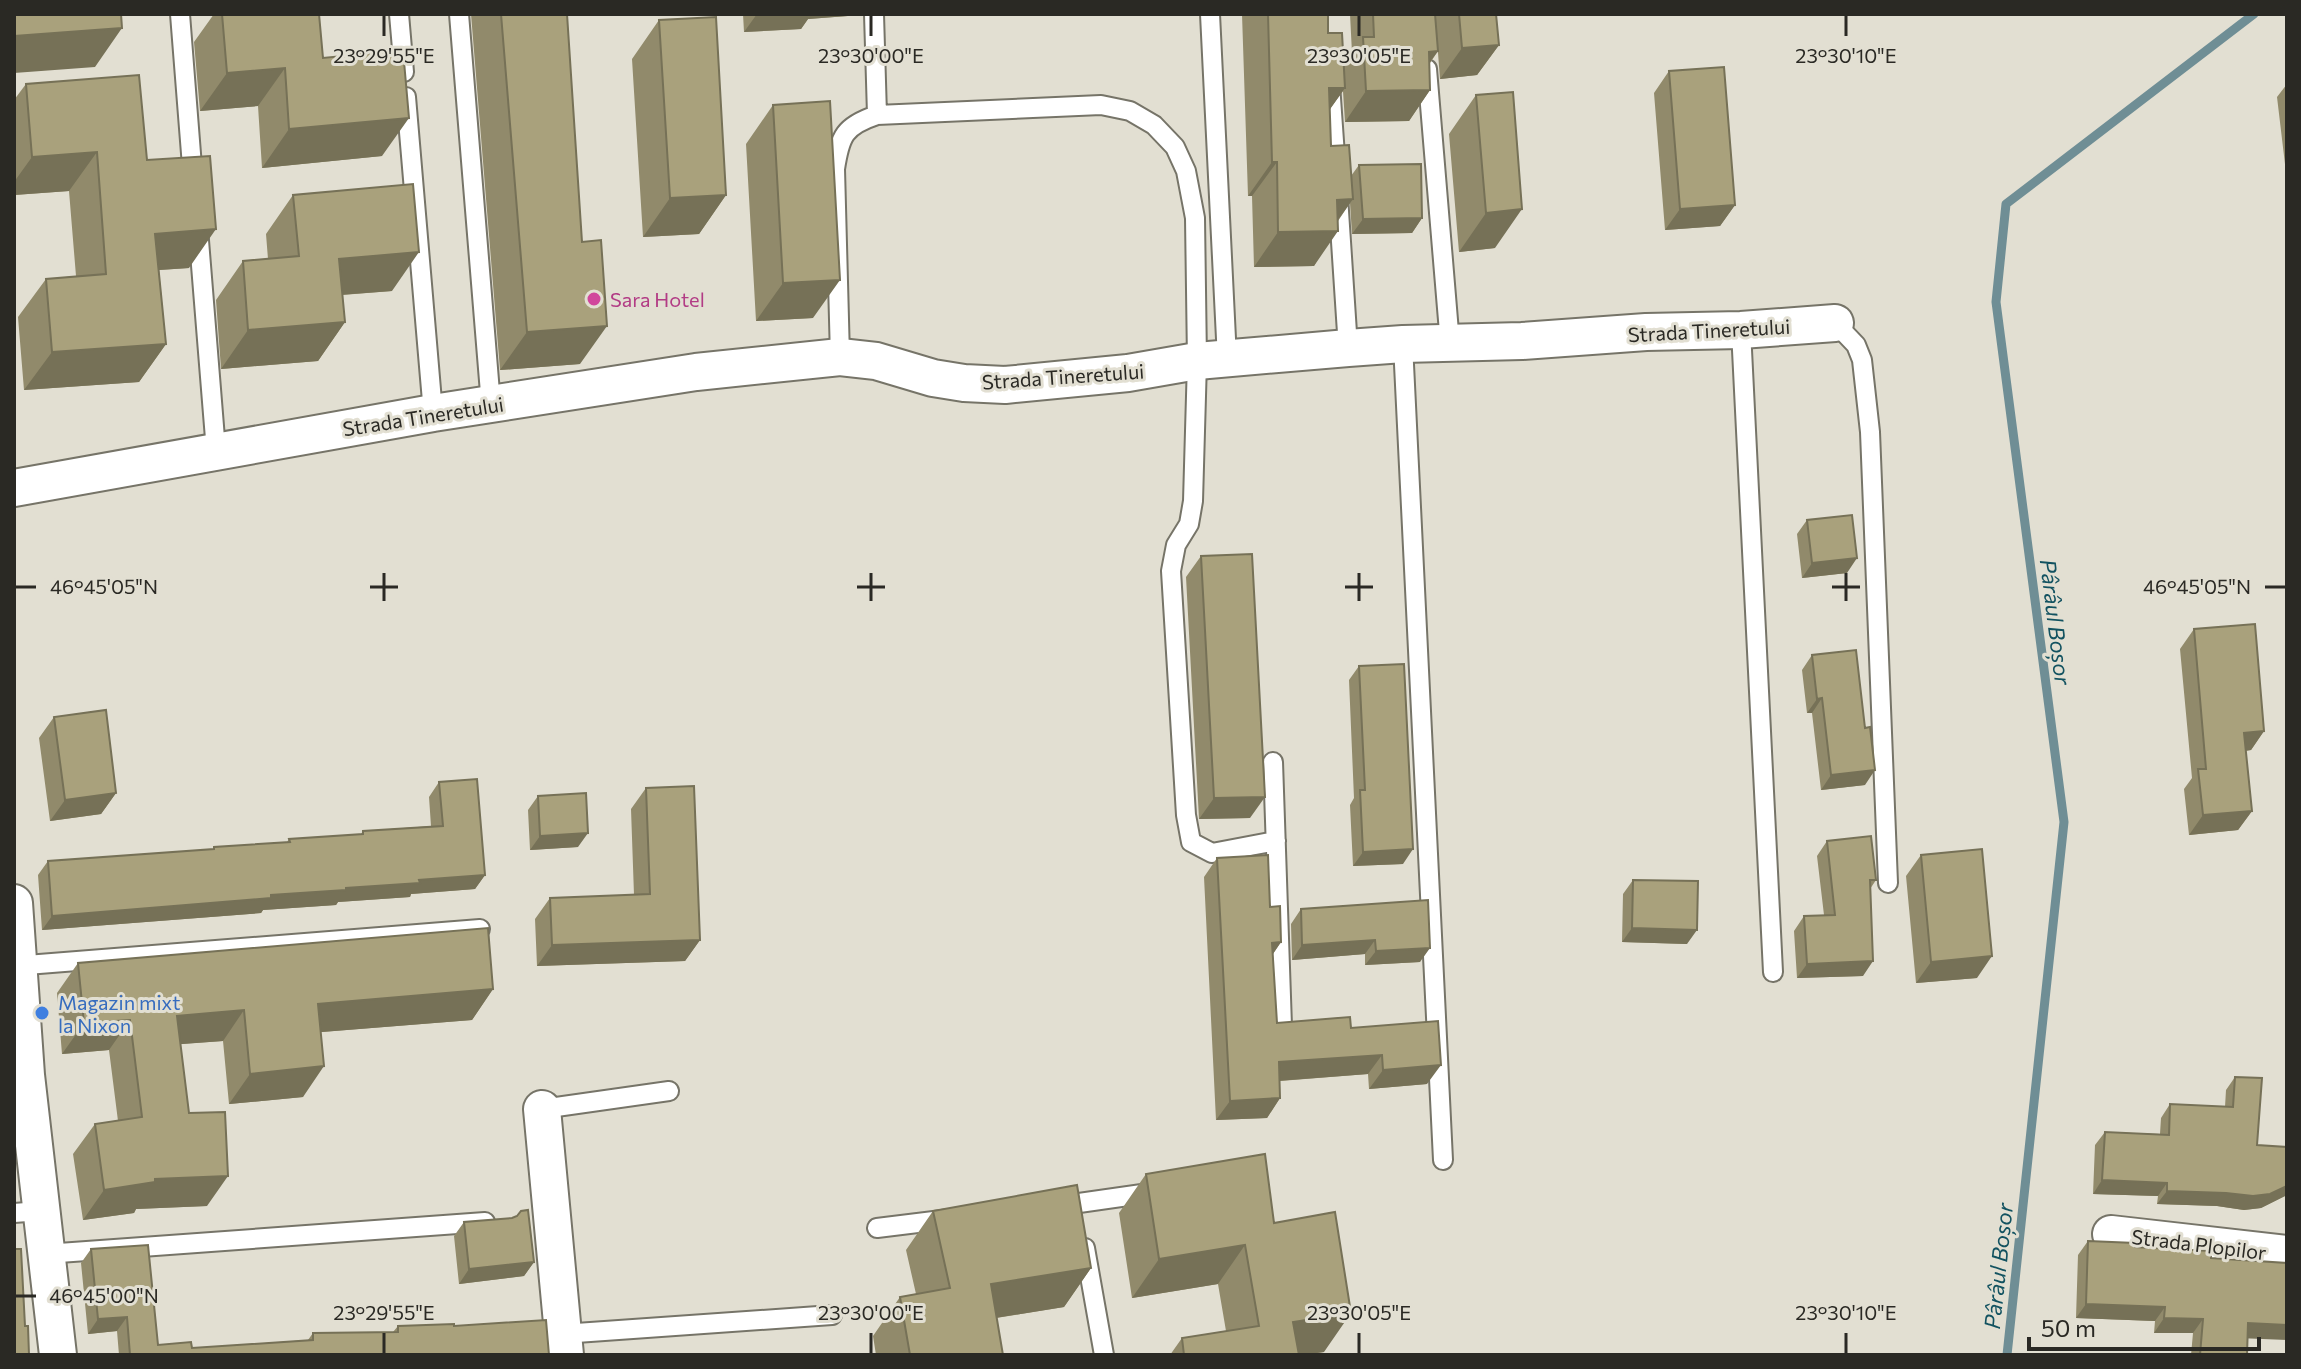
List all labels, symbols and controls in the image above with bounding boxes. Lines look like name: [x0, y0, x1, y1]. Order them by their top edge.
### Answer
text: 23°29'55"E: [333, 43, 435, 67]
text: 23°30'00"E: [818, 43, 924, 67]
text: 23°30'05"E: [1307, 43, 1411, 67]
text: 23°30'10"E: [1795, 43, 1897, 67]
place label: Sara Hotel: [610, 287, 705, 311]
marker: Sara Hotel: [585, 290, 603, 308]
street label: Strada Tineretului: [1627, 314, 1791, 346]
street label: Strada Tineretului: [981, 358, 1145, 394]
street label: Strada Tineretului: [341, 391, 505, 441]
water label: Pârâul Boșor: [2034, 558, 2077, 688]
text: 46°45'05"N: [50, 574, 158, 598]
text: 46°45'05"N: [2143, 574, 2251, 598]
place label: Magazin mixt la Nixon: [58, 990, 180, 1037]
marker: Magazin mixt la Nixon: [33, 1004, 51, 1022]
water label: Pârâul Boșor: [1978, 1201, 2019, 1330]
street label: Strada Plopilor: [2130, 1224, 2268, 1264]
text: 46°45'00"N: [49, 1283, 159, 1307]
text: 23°29'55"E: [333, 1300, 435, 1324]
text: 23°30'00"E: [818, 1300, 924, 1324]
text: 23°30'05"E: [1307, 1300, 1411, 1324]
text: 23°30'10"E: [1795, 1300, 1897, 1324]
scale bar: [2029, 1301, 2259, 1351]
text: 50 m: [2041, 1313, 2096, 1342]

